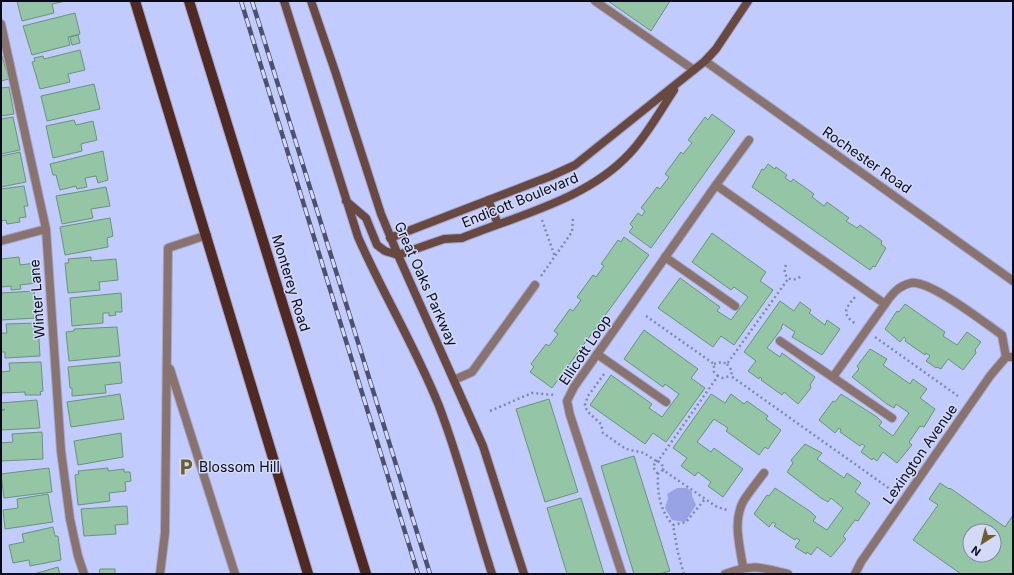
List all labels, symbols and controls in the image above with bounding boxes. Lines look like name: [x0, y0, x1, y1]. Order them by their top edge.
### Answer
street label: Rochester Road: [820, 123, 915, 197]
street label: Endicott Boulevard: [459, 168, 581, 231]
street label: Great Oaks Parkway: [391, 219, 462, 349]
street label: Monterey Road: [269, 232, 314, 333]
street label: Winter Lane: [25, 259, 48, 339]
street label: Ellicott Loop: [555, 311, 614, 388]
street label: Lexington Avenue: [879, 401, 960, 507]
parking icon: Blossom Hill: [176, 457, 196, 477]
place label: Blossom Hill: [199, 458, 280, 475]
north arrow: [962, 523, 1002, 563]
text: N: [969, 543, 984, 559]

